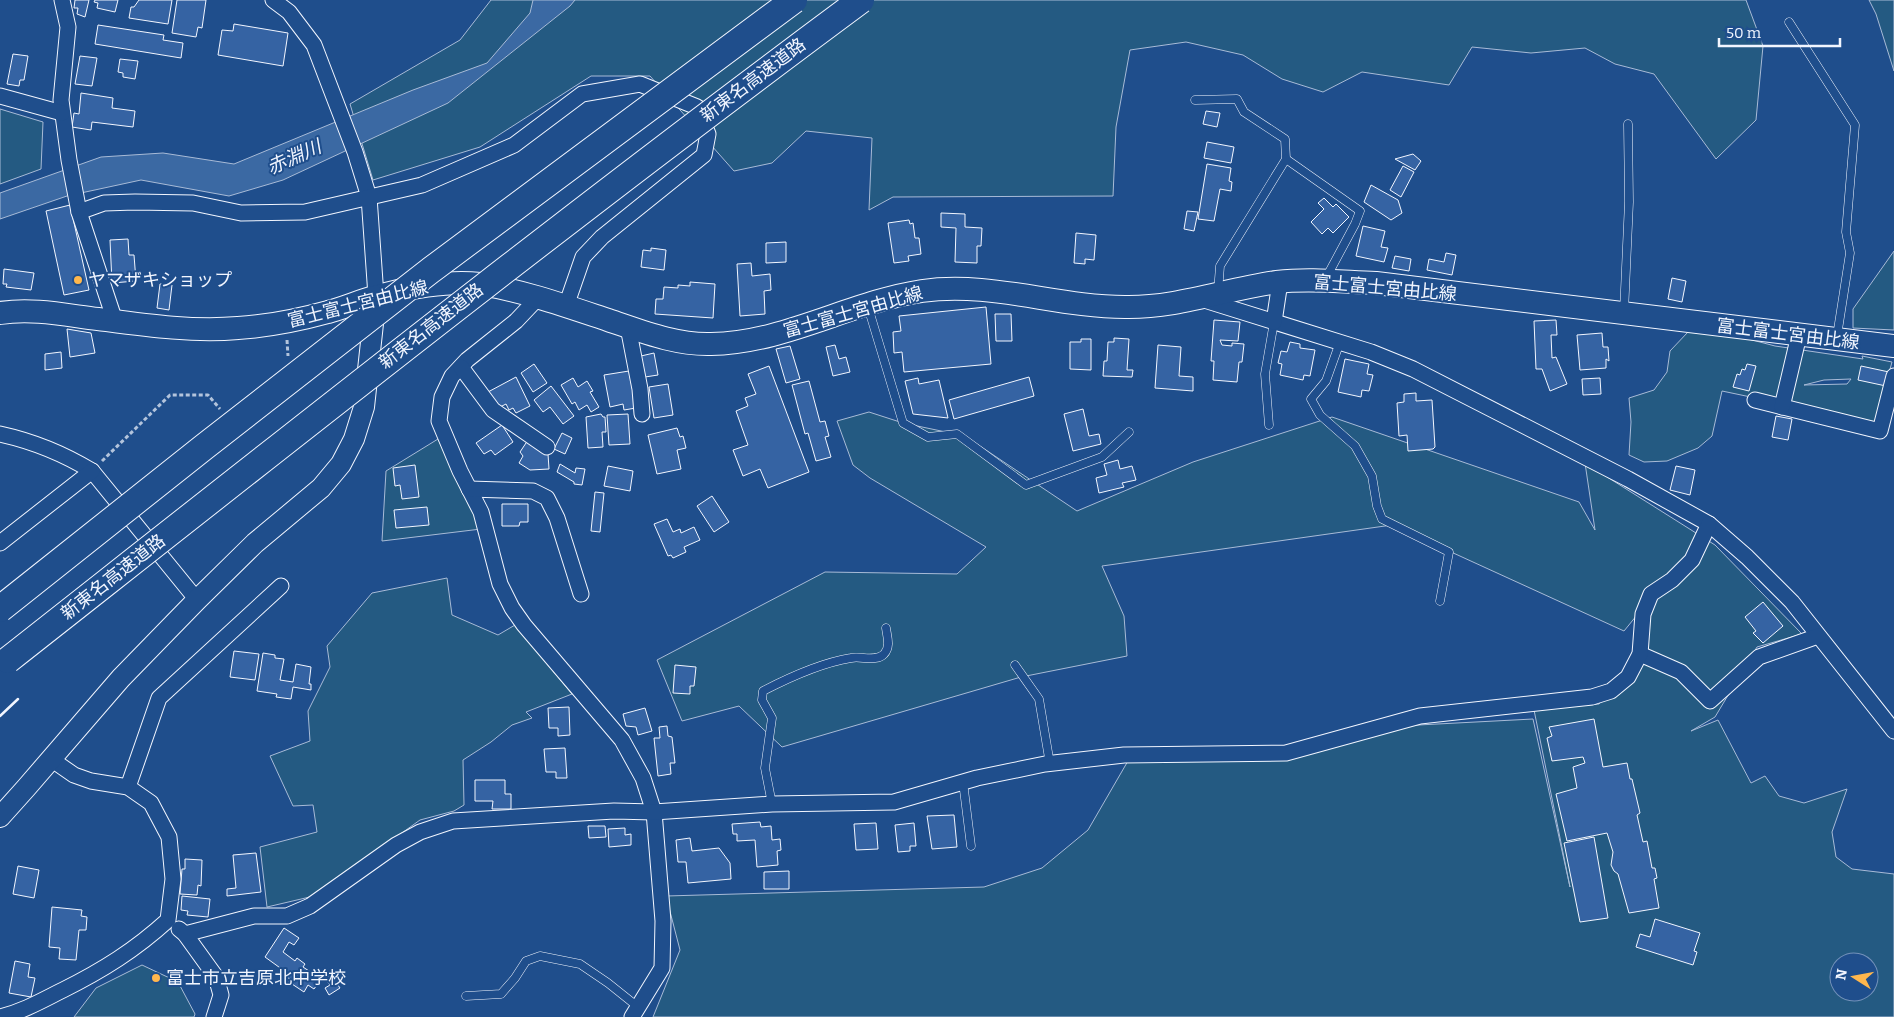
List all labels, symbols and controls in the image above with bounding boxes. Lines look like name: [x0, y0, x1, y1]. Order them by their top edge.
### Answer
scale bar: [1719, 15, 1840, 47]
text: 50 m: [1726, 24, 1762, 42]
street label: 新東名高速道路: [696, 33, 810, 127]
water label: 赤淵川: [263, 134, 327, 179]
place label: ヤマザキショップ: [88, 269, 232, 291]
street label: 富士富士宮由比線: [1312, 271, 1458, 305]
marker: ヤマザキショップ: [72, 274, 84, 286]
street label: 富士富士宮由比線: [285, 276, 431, 332]
street label: 新東名高速道路: [375, 279, 487, 373]
street label: 富士富士宮由比線: [781, 282, 925, 342]
street label: 富士富士宮由比線: [1715, 314, 1861, 354]
street label: 新東名高速道路: [57, 530, 169, 624]
north arrow: [1829, 952, 1879, 1002]
place label: 富士市立吉原北中学校: [166, 967, 346, 989]
text: N: [1832, 968, 1851, 982]
marker: 富士市立吉原北中学校: [150, 972, 162, 984]

